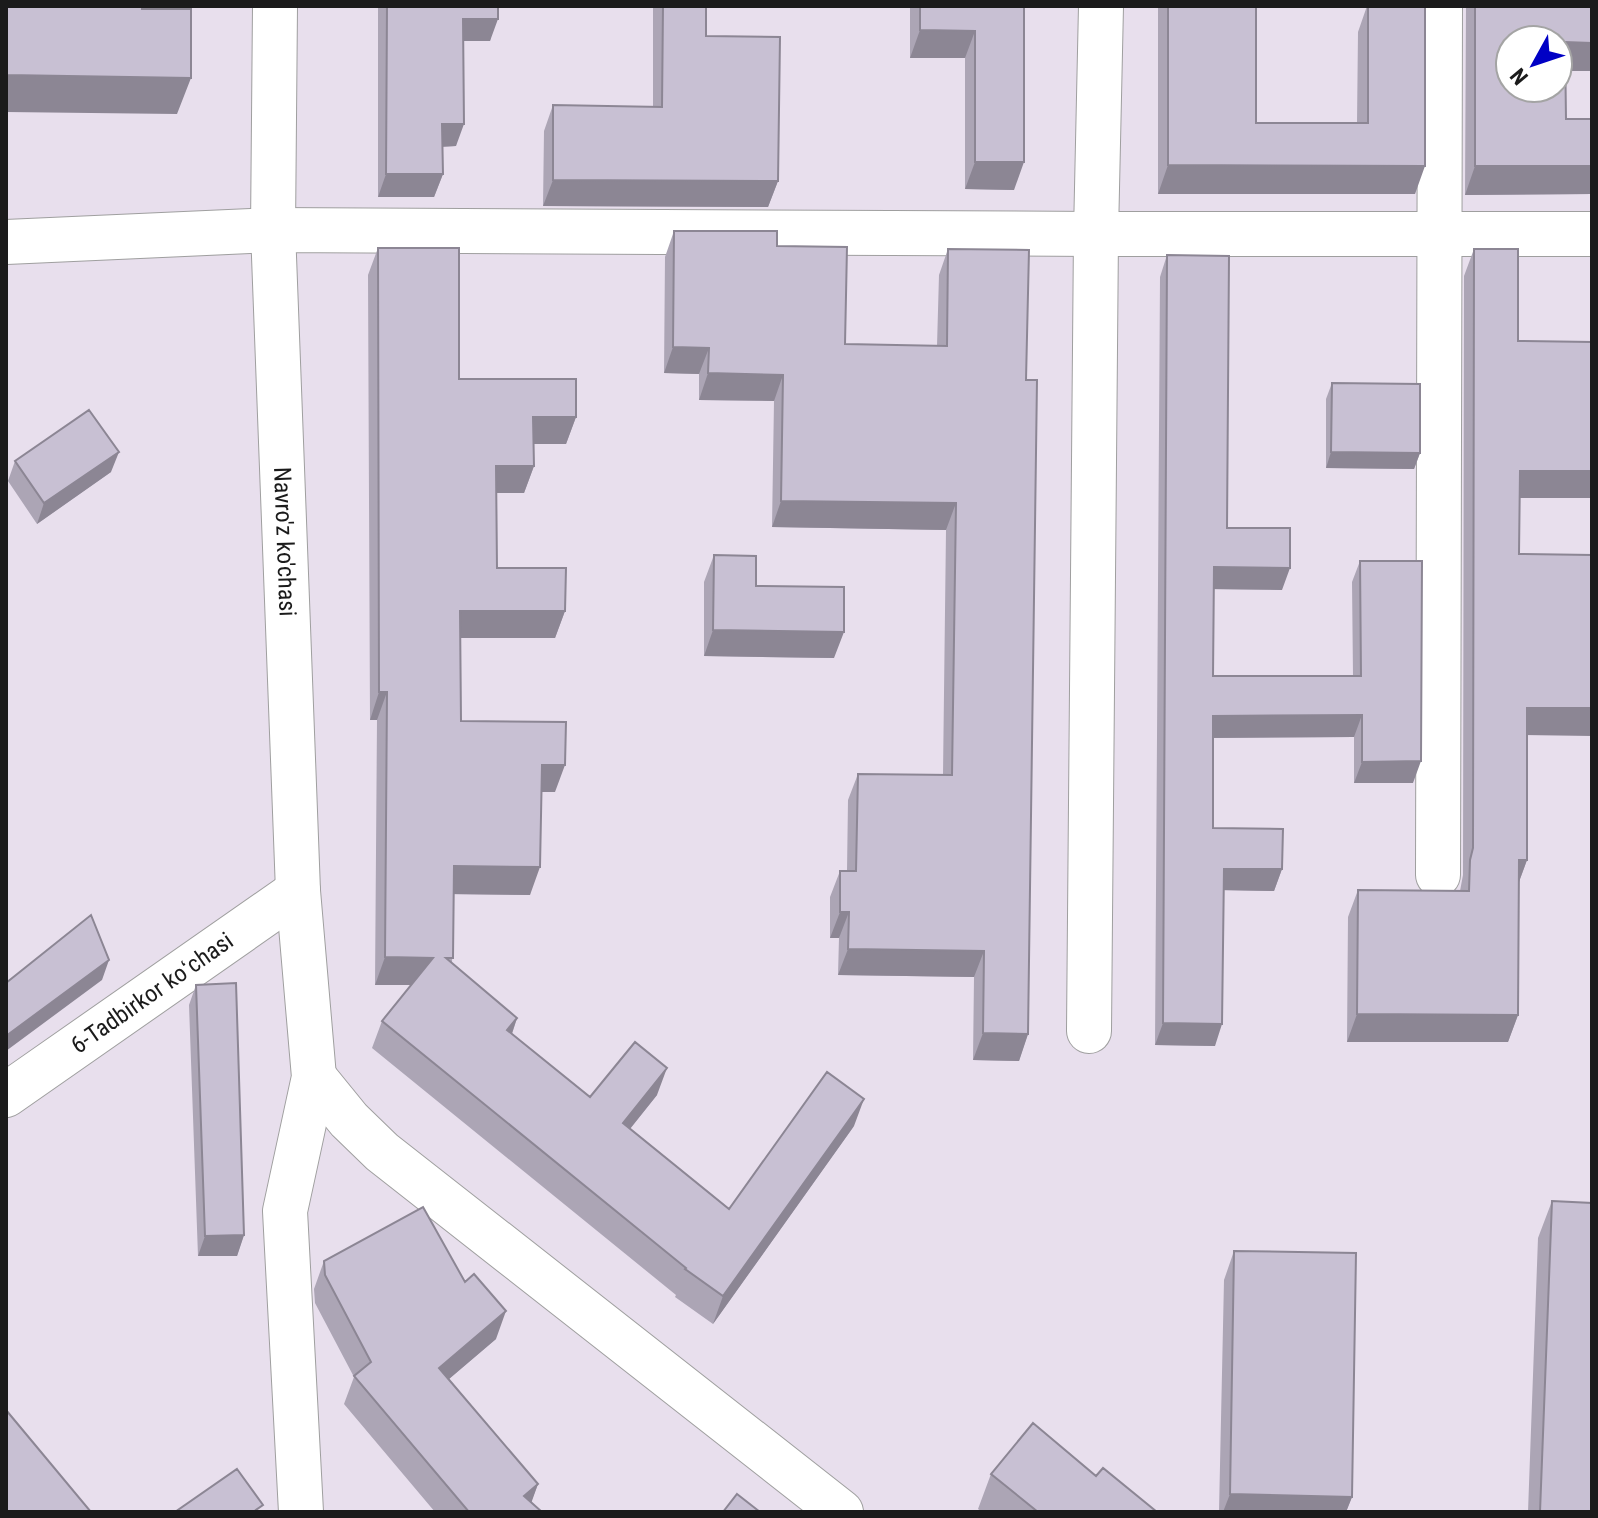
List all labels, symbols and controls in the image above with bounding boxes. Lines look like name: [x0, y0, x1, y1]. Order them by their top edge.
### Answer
north arrow: [1494, 24, 1574, 104]
text: N: [1505, 63, 1533, 90]
street label: Navro'z ko'chasi: [268, 466, 302, 617]
street label: 6-Tadbirkor koʻchasi: [66, 927, 238, 1059]

